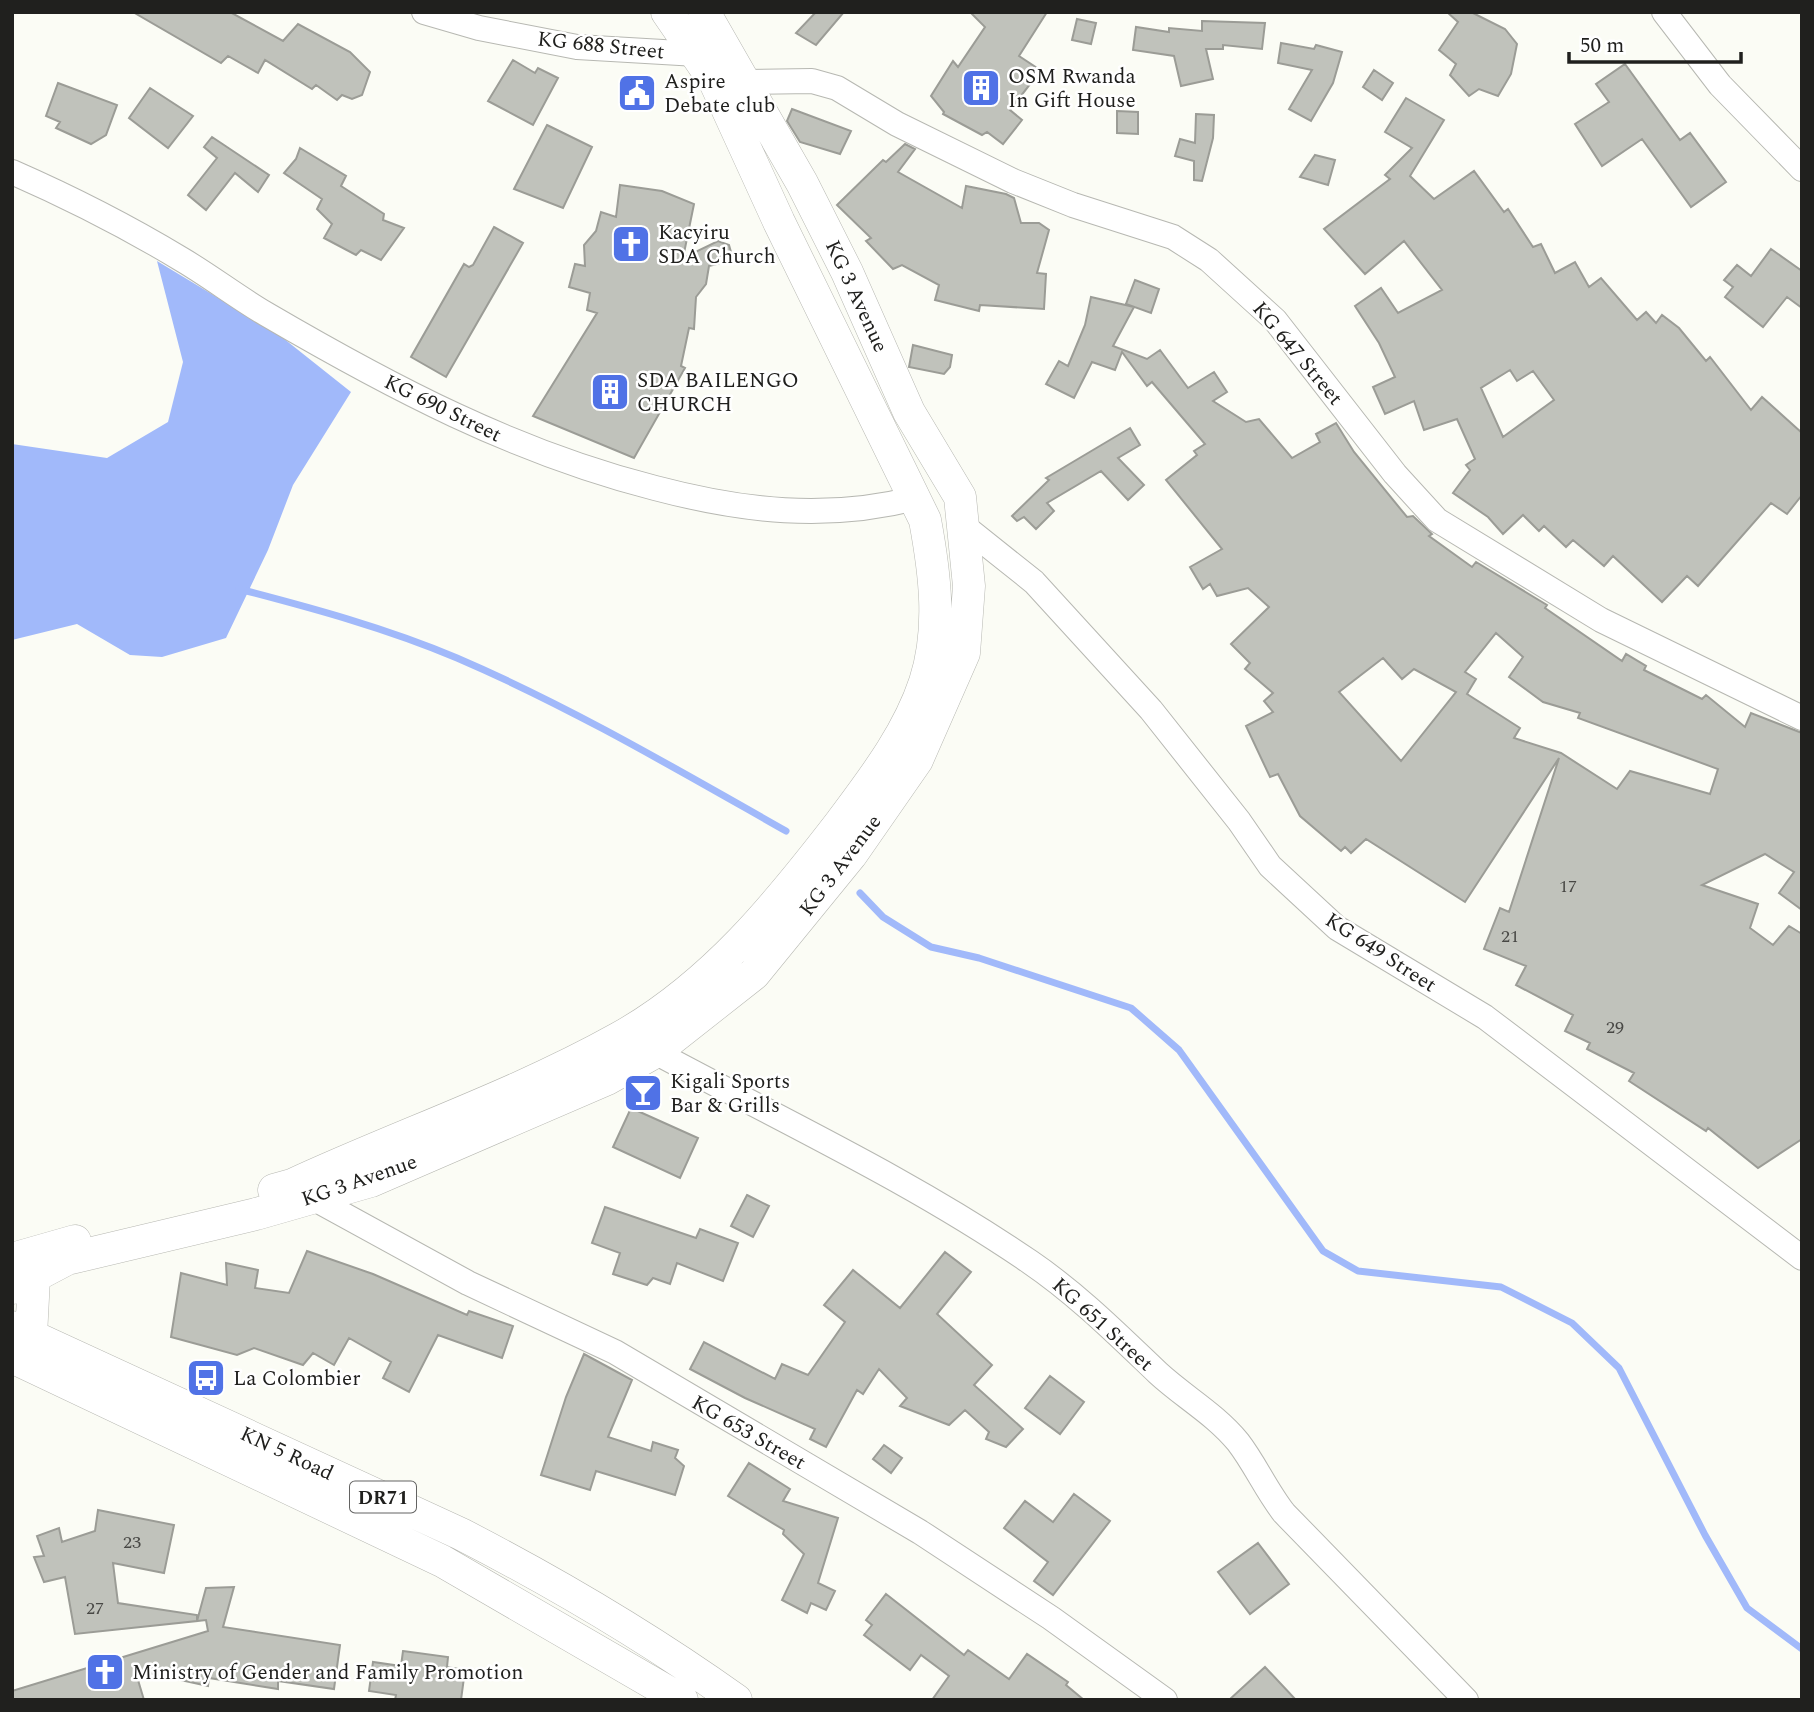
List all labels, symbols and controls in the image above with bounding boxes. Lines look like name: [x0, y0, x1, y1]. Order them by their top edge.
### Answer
scale bar: [1569, 21, 1741, 65]
street label: KG 688 Street: [536, 23, 666, 69]
text: 50 m: [1580, 30, 1624, 62]
place label: OSM Rwanda In Gift House: [1008, 61, 1136, 117]
place label: Aspire Debate club: [664, 66, 775, 122]
building icon: OSM Rwanda In Gift House: [960, 67, 1002, 109]
public building icon: Aspire Debate club: [616, 72, 658, 114]
place label: Kacyiru SDA Church: [658, 217, 776, 273]
church icon: Kacyiru SDA Church: [610, 223, 652, 265]
street label: KG 3 Avenue: [816, 235, 896, 358]
street label: KG 647 Street: [1244, 295, 1350, 413]
place label: SDA BAILENGO CHURCH: [637, 365, 799, 421]
street label: KG 690 Street: [378, 367, 507, 451]
building icon: SDA BAILENGO CHURCH: [589, 371, 631, 413]
street label: KG 3 Avenue: [792, 808, 890, 923]
house number: 17: [1559, 873, 1577, 900]
street label: KG 649 Street: [1318, 905, 1443, 1001]
house number: 21: [1501, 923, 1519, 950]
house number: 29: [1606, 1014, 1624, 1041]
place label: Kigali Sports Bar & Grills: [670, 1066, 790, 1122]
bar icon: Kigali Sports Bar & Grills: [622, 1072, 664, 1114]
street label: KG 3 Avenue: [297, 1146, 422, 1216]
street label: KG 651 Street: [1044, 1270, 1160, 1379]
bus stop icon: La Colombier: [185, 1357, 227, 1399]
place label: La Colombier: [233, 1363, 361, 1395]
street label: KG 653 Street: [685, 1387, 812, 1479]
street label: KN 5 Road: [234, 1418, 339, 1490]
road number: DR71: [350, 1482, 416, 1512]
house number: 23: [123, 1529, 141, 1556]
house number: 27: [86, 1595, 104, 1622]
church icon: Ministry of Gender and Family Promotion: [84, 1651, 126, 1693]
place label: Ministry of Gender and Family Promotion: [132, 1657, 523, 1689]

